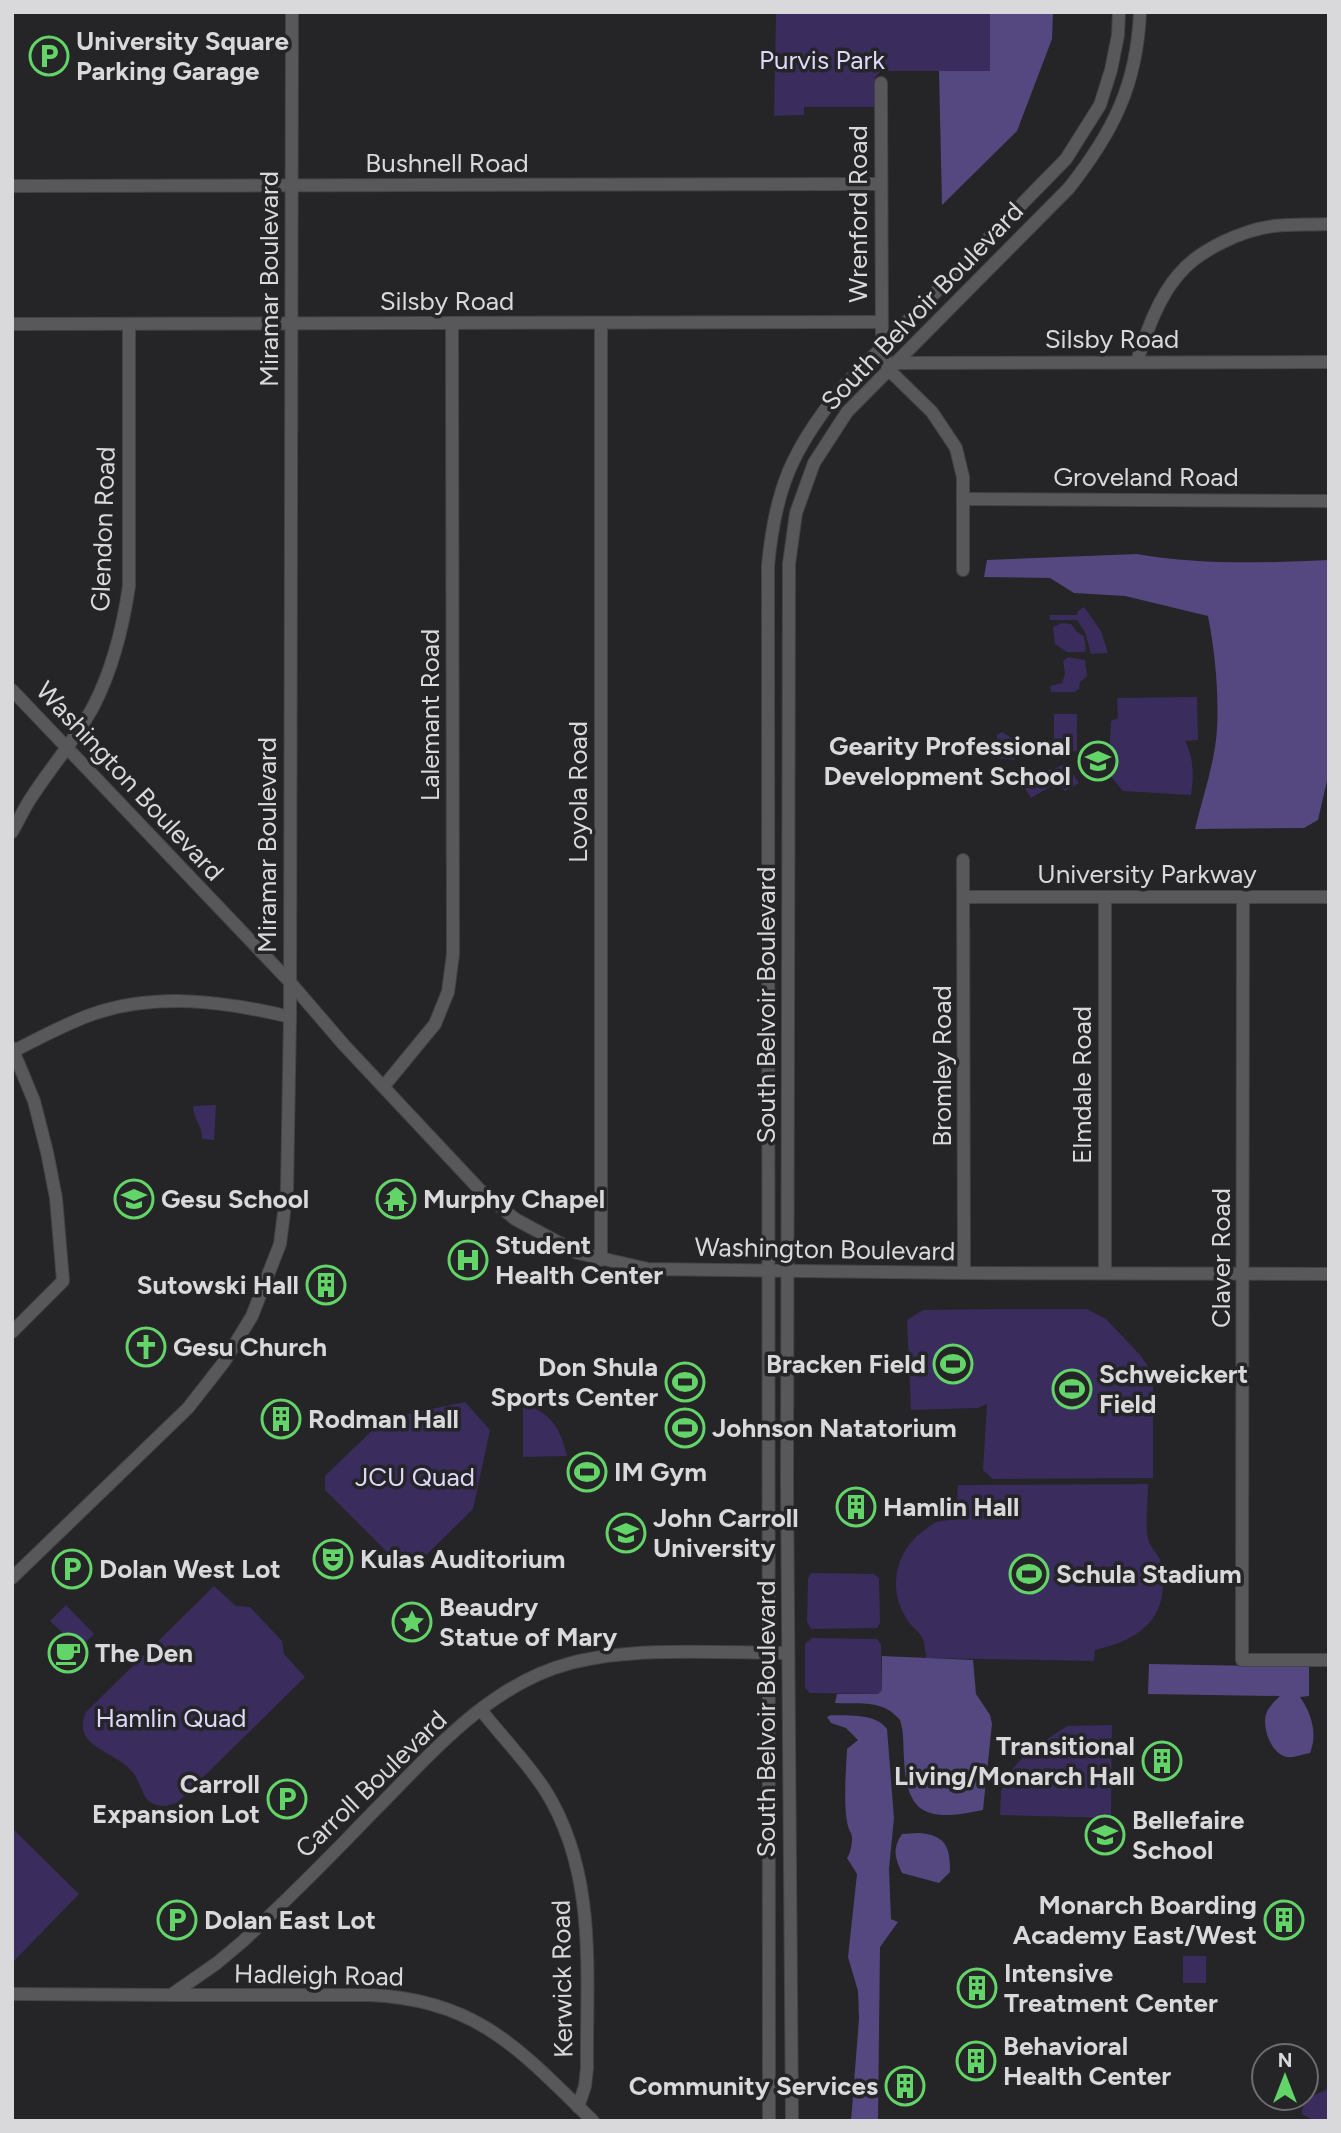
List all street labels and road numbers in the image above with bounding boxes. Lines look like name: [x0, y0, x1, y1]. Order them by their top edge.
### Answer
street label: Wrenford Road: [842, 125, 874, 303]
street label: Bushnell Road: [365, 147, 529, 179]
street label: Miramar Boulevard: [253, 171, 285, 387]
street label: South Belvoir Boulevard: [814, 195, 1030, 417]
street label: Silsby Road: [380, 285, 514, 317]
street label: Silsby Road: [1045, 323, 1179, 355]
street label: Glendon Road: [84, 446, 122, 612]
street label: Groveland Road: [1053, 461, 1239, 493]
street label: Lalemant Road: [414, 629, 446, 801]
street label: Washington Boulevard: [29, 675, 231, 887]
street label: Loyola Road: [562, 721, 594, 863]
street label: Miramar Boulevard: [251, 737, 283, 953]
street label: University Parkway: [1037, 858, 1257, 890]
street label: South Belvoir Boulevard: [750, 866, 782, 1144]
street label: Bromley Road: [926, 985, 958, 1147]
street label: Elmdale Road: [1066, 1006, 1098, 1164]
street label: Claver Road: [1205, 1188, 1237, 1328]
street label: Washington Boulevard: [694, 1231, 956, 1267]
street label: South Belvoir Boulevard: [750, 1580, 782, 1858]
street label: Carroll Boulevard: [289, 1704, 453, 1864]
street label: Kerwick Road: [545, 1900, 579, 2058]
street label: Hadleigh Road: [234, 1958, 404, 1992]

